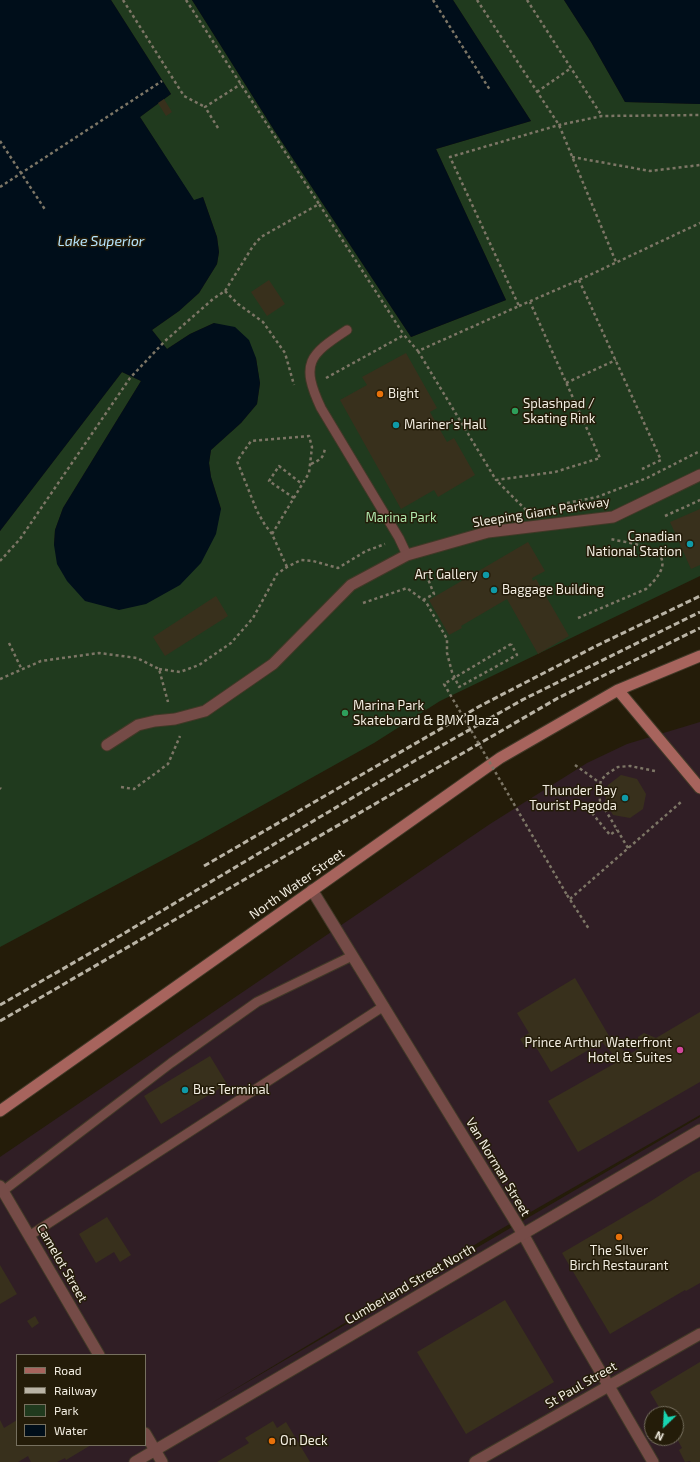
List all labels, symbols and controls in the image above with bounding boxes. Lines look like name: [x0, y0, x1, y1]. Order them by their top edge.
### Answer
water label: Lake Superior: [58, 233, 144, 249]
place label: Bight: [388, 386, 419, 402]
marker: Bight: [375, 389, 385, 399]
place label: Splashpad / Skating Rink: [523, 396, 595, 427]
marker: Splashpad / Skating Rink: [510, 406, 520, 416]
place label: Mariner's Hall: [404, 417, 486, 433]
marker: Mariner's Hall: [391, 420, 401, 430]
street label: Sleeping Giant Parkway: [471, 493, 611, 531]
park label: Marina Park: [365, 510, 437, 526]
place label: Canadian National Station: [586, 529, 682, 560]
marker: Canadian National Station: [685, 539, 695, 549]
place label: Art Gallery: [415, 567, 478, 583]
marker: Art Gallery: [481, 570, 491, 580]
place label: Baggage Building: [502, 582, 604, 598]
marker: Baggage Building: [489, 585, 499, 595]
place label: Marina Park Skateboard & BMX Plaza: [353, 698, 499, 729]
marker: Marina Park Skateboard & BMX Plaza: [340, 708, 350, 718]
place label: Thunder Bay Tourist Pagoda: [529, 783, 617, 814]
marker: Thunder Bay Tourist Pagoda: [620, 793, 630, 803]
street label: North Water Street: [246, 845, 348, 923]
place label: Prince Arthur Waterfront Hotel & Suites: [525, 1035, 672, 1066]
marker: Prince Arthur Waterfront Hotel & Suites: [675, 1045, 685, 1055]
place label: Bus Terminal: [193, 1082, 269, 1098]
marker: Bus Terminal: [180, 1085, 190, 1095]
street label: Van Norman Street: [462, 1115, 534, 1219]
street label: Camelot Street: [33, 1221, 91, 1305]
marker: The SIlver Birch Restaurant: [614, 1232, 624, 1242]
street label: Cumberland Street North: [342, 1240, 478, 1328]
place label: The SIlver Birch Restaurant: [569, 1243, 669, 1274]
legend: [16, 1354, 146, 1446]
street label: St Paul Street: [542, 1358, 620, 1412]
text: Road: [54, 1363, 82, 1377]
text: Railway: [54, 1383, 97, 1397]
text: Park: [54, 1403, 79, 1417]
north arrow: [644, 1406, 684, 1446]
text: Water: [54, 1423, 88, 1437]
text: N: [653, 1429, 665, 1444]
place label: On Deck: [280, 1433, 328, 1449]
marker: On Deck: [267, 1436, 277, 1446]

